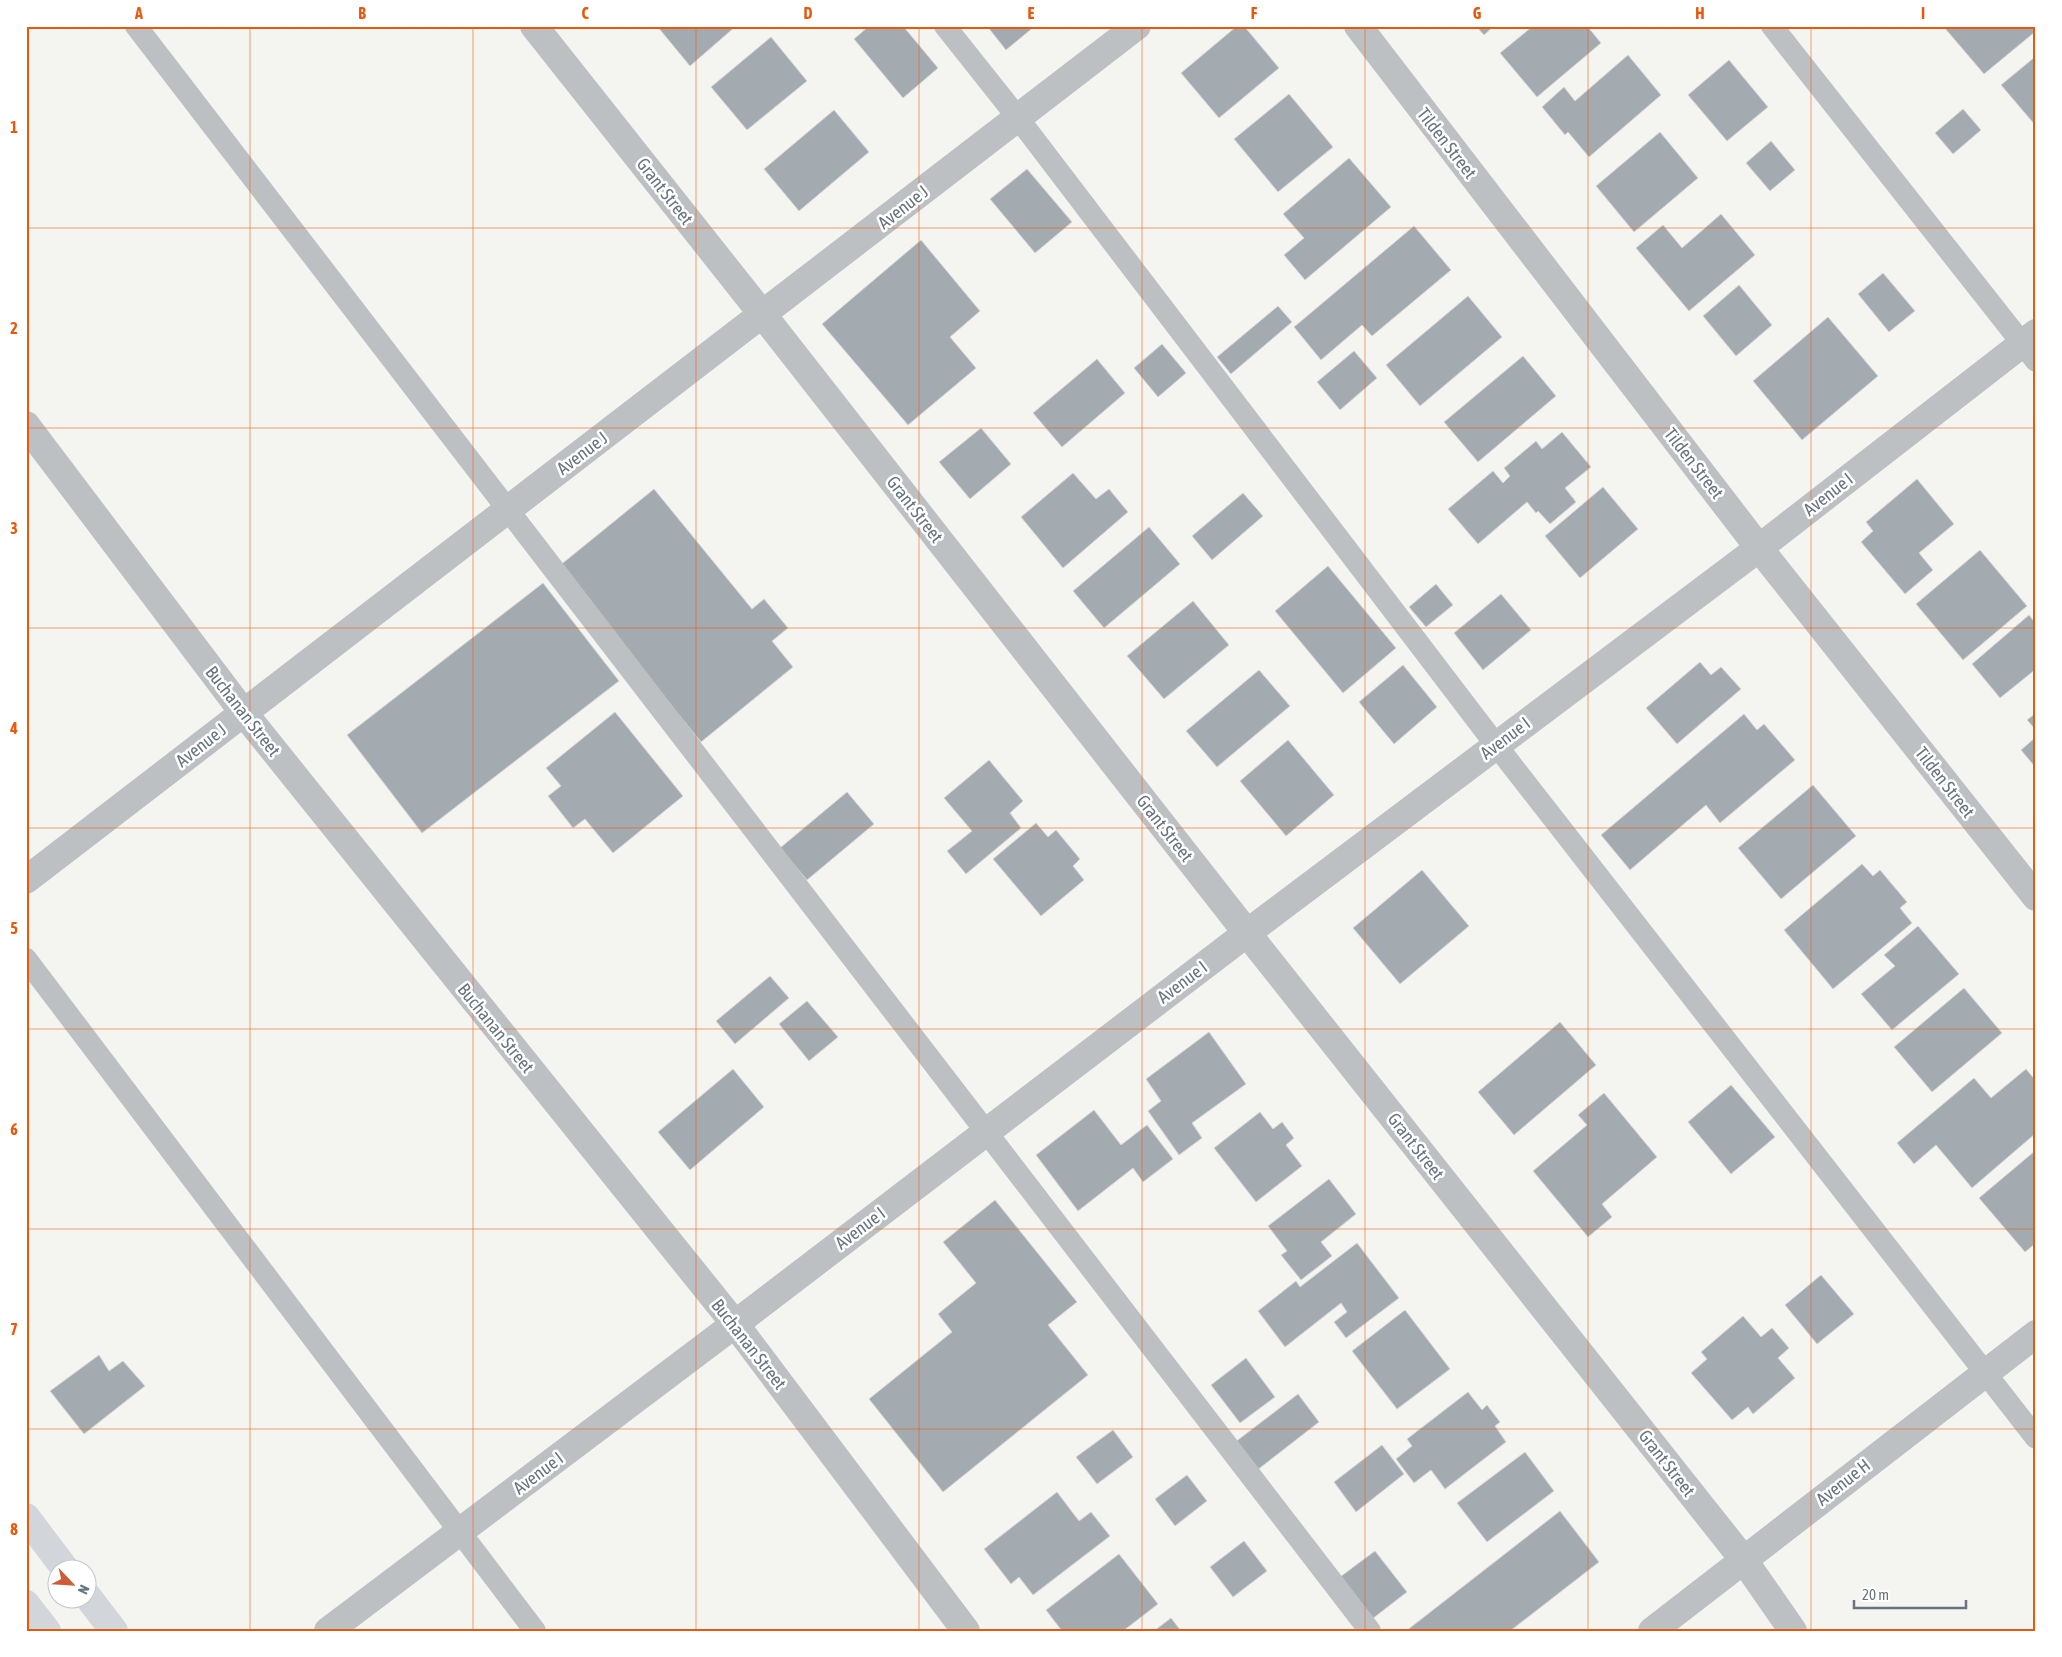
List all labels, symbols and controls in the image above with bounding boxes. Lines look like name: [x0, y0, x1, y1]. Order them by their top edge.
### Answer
text: A: [134, 4, 143, 22]
text: B: [358, 4, 366, 22]
text: C: [581, 4, 589, 22]
text: D: [804, 4, 813, 22]
text: E: [1028, 4, 1035, 22]
text: F: [1251, 4, 1258, 22]
text: G: [1473, 4, 1482, 22]
text: H: [1695, 4, 1705, 22]
text: I: [1921, 4, 1925, 22]
street label: Tilden Street: [1413, 104, 1481, 182]
text: 1: [10, 118, 18, 136]
street label: Grant Street: [632, 154, 698, 228]
street label: Avenue J: [874, 181, 932, 233]
text: 2: [10, 319, 18, 337]
street label: Tilden Street: [1660, 424, 1728, 502]
street label: Avenue J: [552, 427, 612, 479]
street label: Avenue I: [1799, 468, 1857, 520]
street label: Grant Street: [882, 472, 948, 546]
text: 3: [10, 519, 18, 537]
street label: Buchanan Street: [201, 662, 285, 760]
street label: Avenue I: [1476, 712, 1534, 764]
text: 4: [9, 719, 18, 737]
street label: Avenue J: [172, 719, 230, 771]
street label: Tilden Street: [1911, 743, 1979, 821]
street label: Grant Street: [1132, 791, 1198, 865]
text: 5: [10, 919, 18, 937]
street label: Avenue I: [1153, 956, 1211, 1008]
street label: Buchanan Street: [454, 979, 538, 1077]
street label: Grant Street: [1383, 1109, 1449, 1183]
text: 6: [10, 1120, 18, 1138]
street label: Avenue I: [831, 1202, 889, 1254]
street label: Buchanan Street: [707, 1295, 791, 1393]
text: 7: [10, 1320, 18, 1338]
street label: Grant Street: [1634, 1426, 1700, 1500]
street label: Avenue I: [509, 1447, 567, 1499]
street label: Avenue H: [1812, 1454, 1874, 1510]
text: 8: [10, 1520, 18, 1538]
north arrow: [48, 1560, 98, 1610]
scale bar: [1854, 1577, 1967, 1609]
text: N: [75, 1582, 93, 1597]
text: 20 m: [1862, 1586, 1889, 1603]

